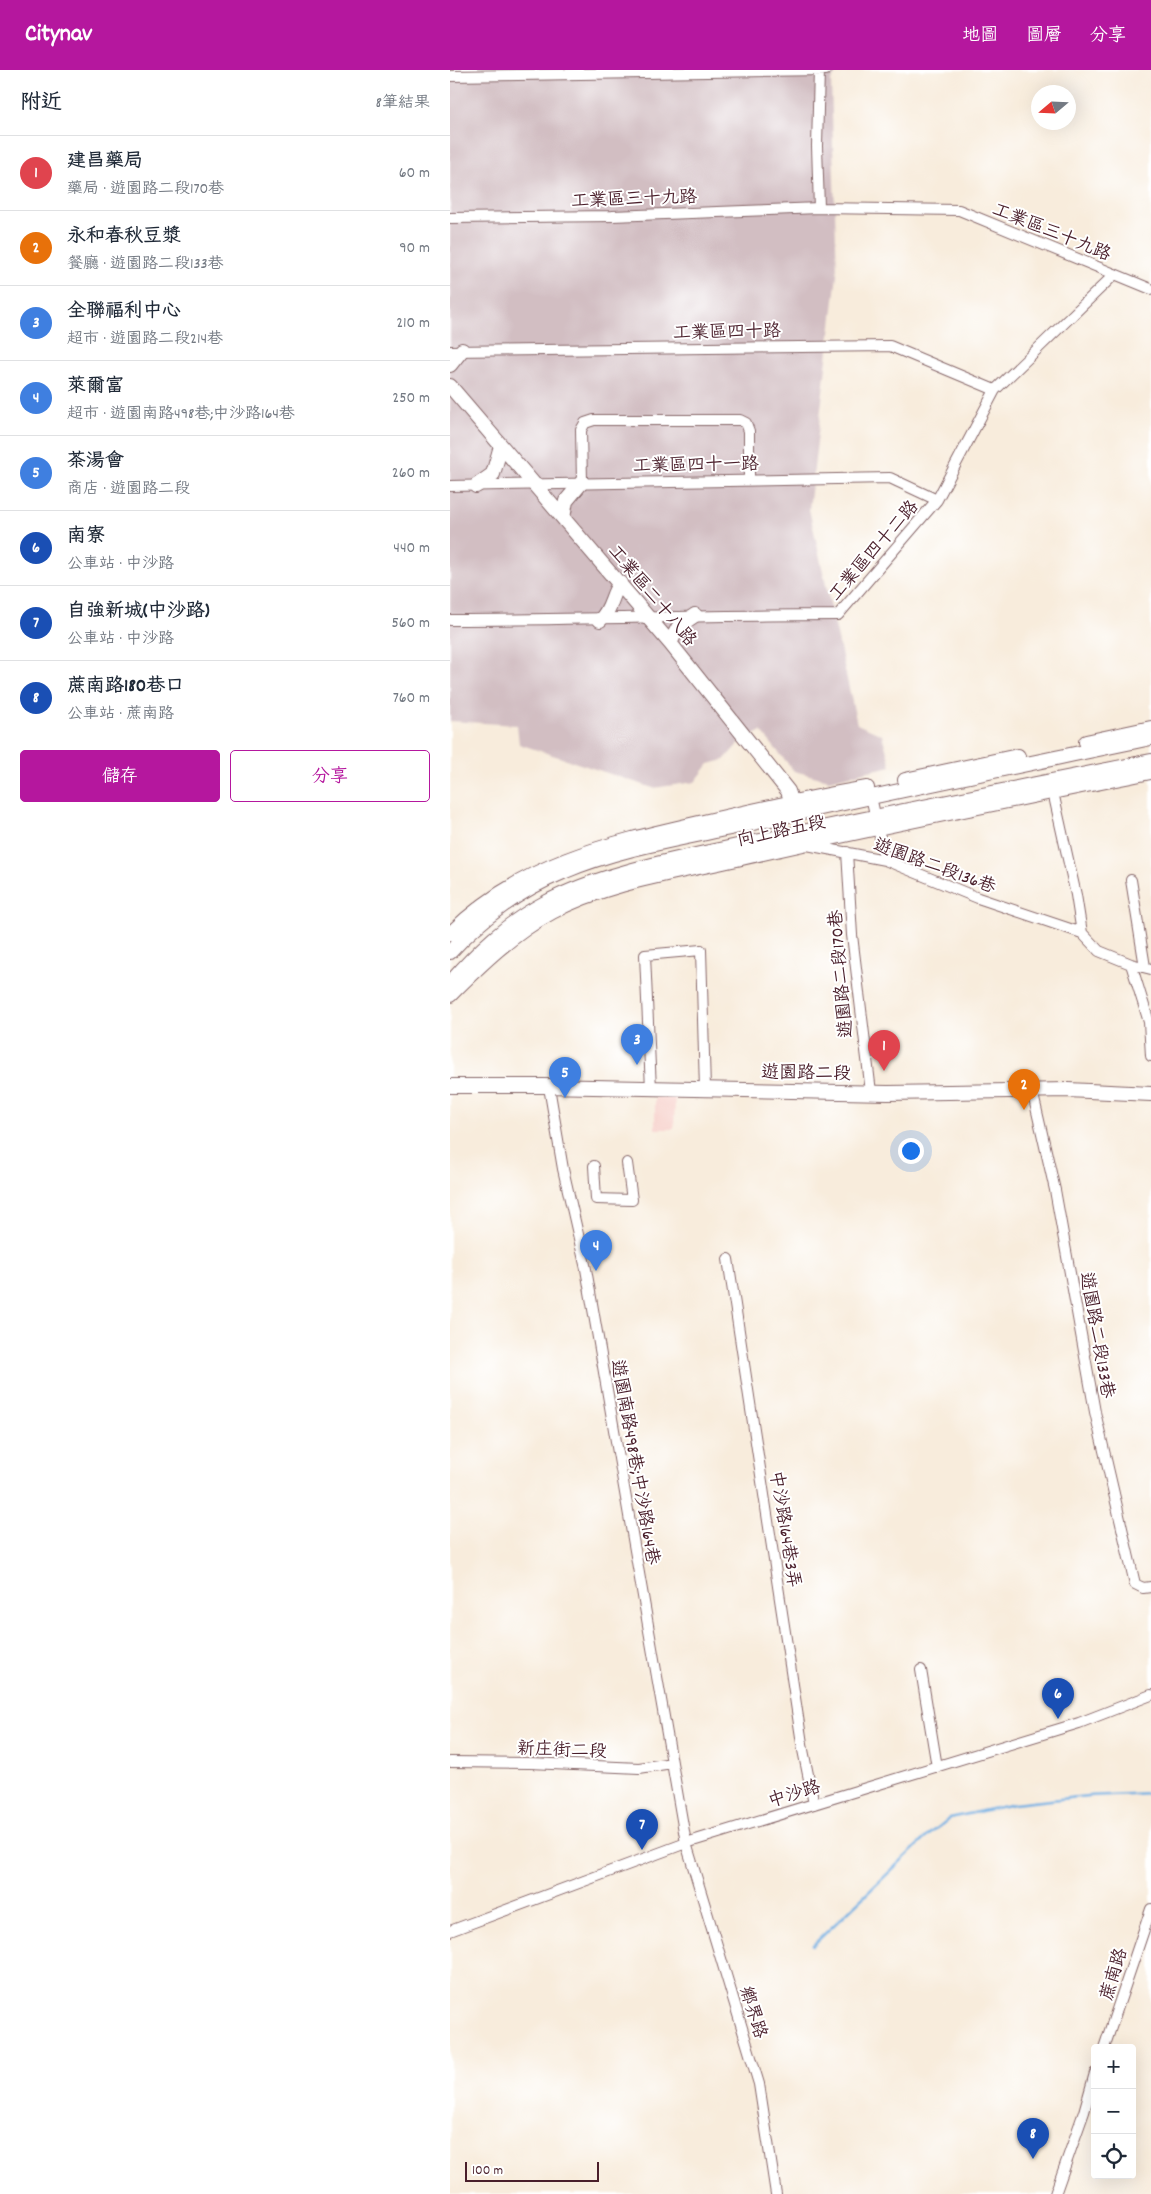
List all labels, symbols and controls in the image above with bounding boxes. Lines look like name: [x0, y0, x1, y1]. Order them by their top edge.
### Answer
text: Citynav: [25, 18, 92, 52]
text: 地圖: [962, 24, 998, 49]
text: 圖層: [1026, 24, 1062, 49]
text: 分享: [1090, 24, 1126, 49]
north arrow: [1031, 85, 1076, 130]
text: 附近: [20, 89, 62, 119]
text: 8筆結果: [376, 92, 430, 115]
text: 建昌藥局: [67, 149, 143, 176]
text: 1: [34, 162, 38, 185]
text: 60 m: [399, 162, 430, 185]
text: 藥局 · 遊園路二段170巷: [67, 178, 224, 201]
street label: 工業區三十九路: [571, 186, 697, 215]
street label: 工業區三十九路: [988, 198, 1114, 269]
text: 永和春秋豆漿: [67, 224, 181, 251]
text: 2: [33, 237, 40, 260]
text: 90 m: [399, 237, 430, 260]
text: 餐廳 · 遊園路二段133巷: [67, 253, 224, 276]
text: 全聯福利中心: [67, 299, 181, 326]
text: 3: [32, 312, 40, 335]
text: 210 m: [396, 312, 430, 335]
street label: 工業區四十路: [673, 320, 781, 347]
text: 超市 · 遊園路二段214巷: [67, 328, 223, 351]
text: 萊爾富: [67, 374, 124, 401]
text: 4: [33, 387, 39, 410]
text: 250 m: [392, 387, 430, 410]
text: 超市 · 遊園南路498巷;中沙路164巷: [67, 403, 295, 426]
text: 茶湯會: [67, 449, 124, 476]
street label: 工業區四十一路: [633, 453, 759, 480]
text: 5: [32, 462, 40, 485]
text: 260 m: [392, 462, 430, 485]
text: 商店 · 遊園路二段: [67, 478, 190, 501]
street label: 工業區四十二路: [824, 496, 926, 607]
text: 南寮: [67, 524, 105, 551]
text: 6: [32, 537, 40, 560]
text: 440 m: [393, 537, 430, 560]
street label: 工業區二十八路: [601, 540, 701, 653]
text: 公車站 · 中沙路: [67, 553, 174, 576]
text: 自強新城(中沙路): [67, 599, 210, 626]
text: 7: [33, 612, 39, 635]
text: 560 m: [391, 612, 430, 635]
text: 公車站 · 中沙路: [67, 628, 174, 651]
text: 蔗南路180巷口: [67, 674, 184, 701]
text: 8: [33, 687, 39, 710]
text: 760 m: [393, 687, 430, 710]
text: 公車站 · 蔗南路: [67, 703, 174, 726]
button: 儲存: [20, 750, 220, 802]
button: 分享: [230, 750, 430, 802]
street label: 向上路五段: [735, 811, 828, 854]
street label: 遊園路二段136巷: [869, 834, 999, 901]
street label: 遊園路二段170巷: [824, 909, 861, 1039]
pin: 3: [621, 1024, 653, 1065]
pin: 1: [868, 1030, 900, 1071]
pin: 5: [549, 1057, 581, 1098]
street label: 遊園路二段: [761, 1061, 851, 1088]
pin: 2: [1008, 1069, 1040, 1110]
your location: [898, 1138, 924, 1164]
pin: 4: [580, 1230, 612, 1271]
street label: 遊園路二段133巷: [1072, 1270, 1119, 1401]
street label: 遊園南路498巷;中沙路164巷: [603, 1358, 664, 1567]
street label: 中沙路164巷3弄: [762, 1469, 805, 1590]
pin: 6: [1042, 1678, 1074, 1719]
street label: 新庄街二段: [517, 1737, 607, 1766]
street label: 中沙路: [765, 1776, 824, 1815]
pin: 7: [626, 1809, 658, 1850]
street label: 蔗南路: [1096, 1945, 1135, 2004]
street label: 鄉界路: [732, 1983, 771, 2042]
map controls: [1091, 2044, 1136, 2179]
button: +: [1091, 2044, 1136, 2089]
button: −: [1091, 2089, 1136, 2134]
pin: 8: [1017, 2118, 1049, 2159]
button: locate: [1091, 2134, 1136, 2179]
scale bar: [465, 2159, 599, 2182]
text: 100 m: [472, 2161, 503, 2181]

